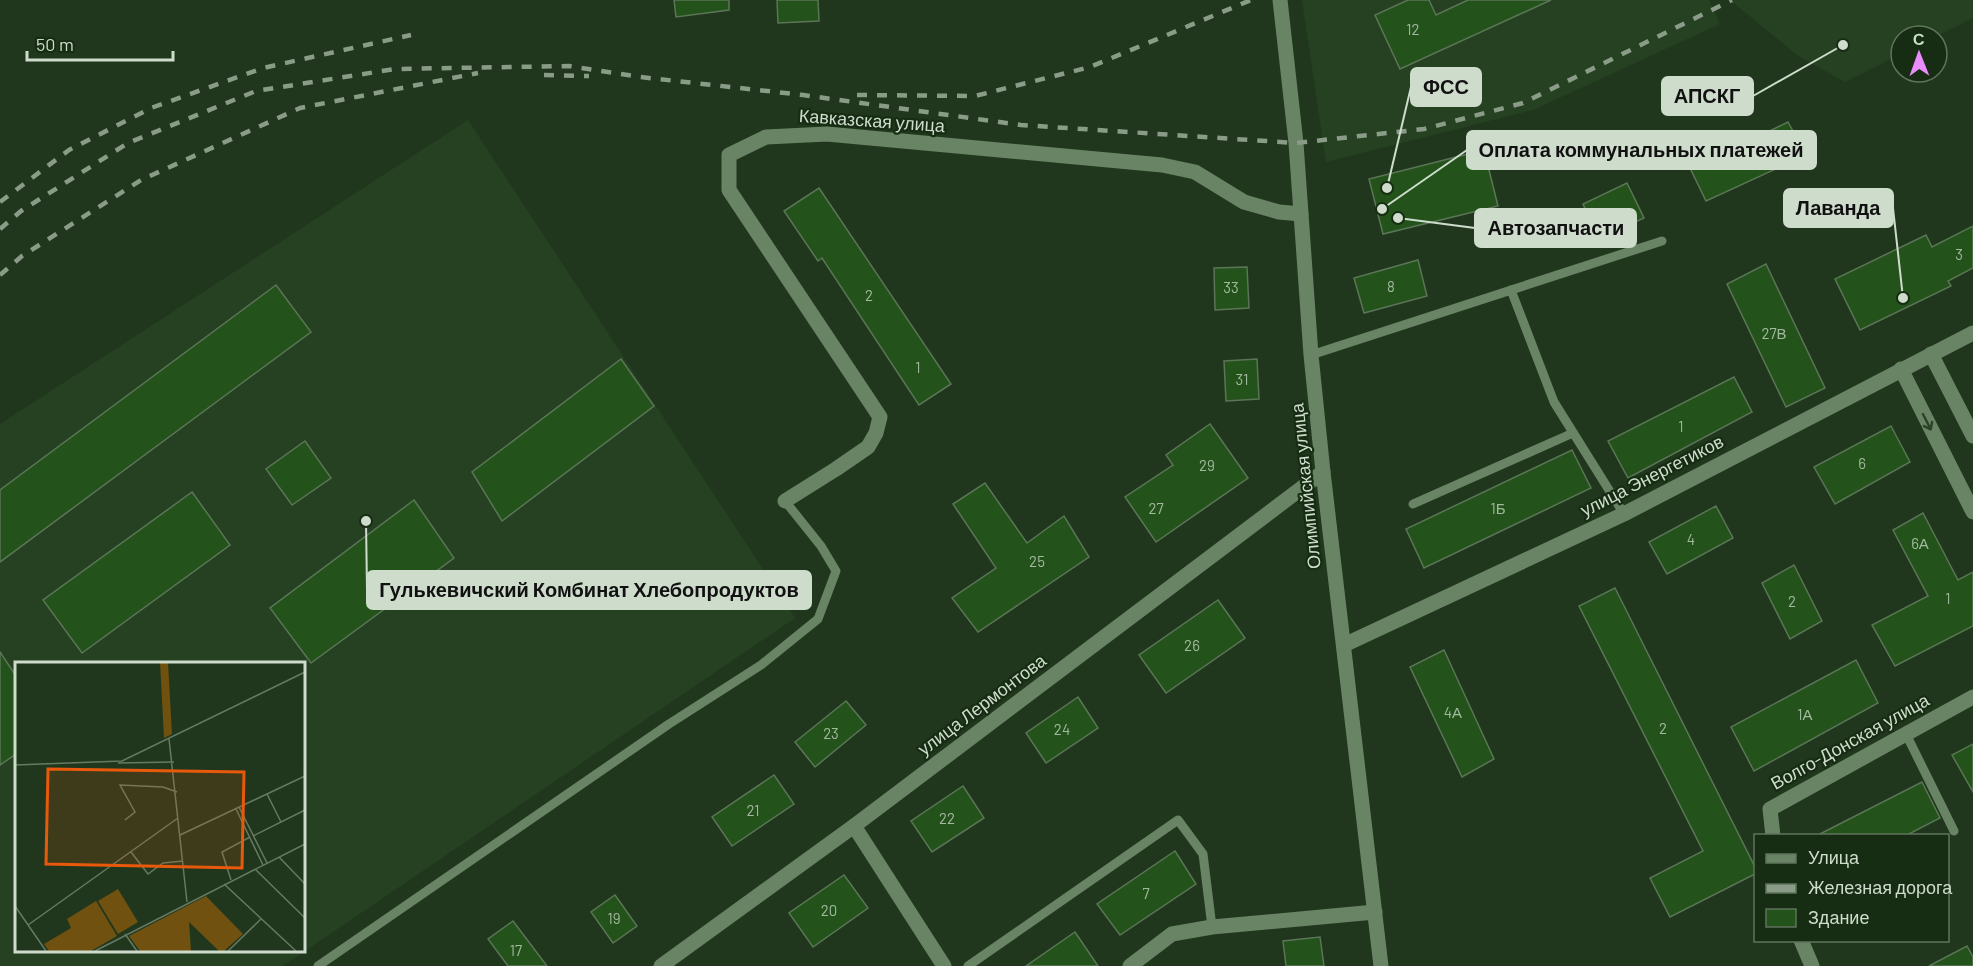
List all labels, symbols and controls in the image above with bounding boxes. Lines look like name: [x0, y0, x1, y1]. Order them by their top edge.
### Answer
house number: 12: [1406, 20, 1420, 38]
scale bar: [27, 24, 172, 62]
north arrow: [1889, 24, 1949, 84]
text: С: [1913, 29, 1925, 48]
text: 50 m: [36, 33, 74, 55]
callout: ФСС: [1411, 68, 1481, 106]
text: ФСС: [1423, 74, 1469, 98]
callout: АПСКГ: [1662, 77, 1753, 115]
text: АПСКГ: [1674, 83, 1740, 107]
street label: Кавказская улица: [798, 104, 947, 136]
callout: Оплата коммунальных платежей: [1467, 131, 1816, 169]
text: Оплата коммунальных платежей: [1479, 137, 1803, 161]
callout: Лаванда: [1784, 189, 1893, 227]
text: Лаванда: [1796, 195, 1881, 219]
callout: Автозапчасти: [1475, 209, 1636, 247]
text: Автозапчасти: [1488, 215, 1624, 239]
house number: 3: [1955, 245, 1963, 263]
house number: 8: [1387, 277, 1395, 295]
house number: 33: [1223, 278, 1239, 296]
house number: 2: [865, 286, 873, 304]
house number: 27В: [1761, 324, 1787, 342]
house number: 1: [915, 358, 921, 376]
house number: 31: [1236, 370, 1248, 388]
street label: Олимпийская улица: [1285, 401, 1325, 570]
one-way arrow: [1922, 412, 1933, 430]
house number: 1: [1678, 417, 1684, 435]
street label: улица Энергетиков: [1576, 430, 1727, 521]
house number: 6: [1858, 454, 1866, 472]
house number: 29: [1199, 456, 1215, 474]
house number: 27: [1148, 499, 1164, 517]
house number: 1Б: [1490, 499, 1506, 517]
house number: 4: [1687, 530, 1695, 548]
house number: 6А: [1911, 534, 1929, 552]
house number: 25: [1029, 552, 1045, 570]
callout: Гулькевичский Комбинат Хлебопродуктов: [367, 571, 811, 609]
text: Гулькевичский Комбинат Хлебопродуктов: [379, 577, 799, 601]
house number: 1: [1945, 589, 1951, 607]
house number: 2: [1788, 592, 1796, 610]
house number: 26: [1184, 636, 1200, 654]
street label: улица Лермонтова: [913, 648, 1051, 760]
inset map: [15, 662, 304, 951]
street label: Волго-Донская улица: [1766, 688, 1933, 794]
house number: 4А: [1444, 703, 1462, 721]
house number: 1А: [1797, 705, 1813, 723]
house number: 2: [1659, 719, 1667, 737]
house number: 24: [1054, 720, 1070, 738]
house number: 23: [823, 724, 839, 742]
house number: 21: [746, 801, 760, 819]
house number: 22: [939, 809, 955, 827]
legend: [1754, 834, 1949, 942]
text: Улица: [1808, 846, 1860, 868]
text: Железная дорога: [1808, 876, 1953, 898]
house number: 7: [1142, 884, 1150, 902]
house number: 20: [821, 901, 837, 919]
text: Здание: [1808, 906, 1869, 928]
house number: 19: [607, 909, 621, 927]
house number: 17: [510, 941, 522, 959]

